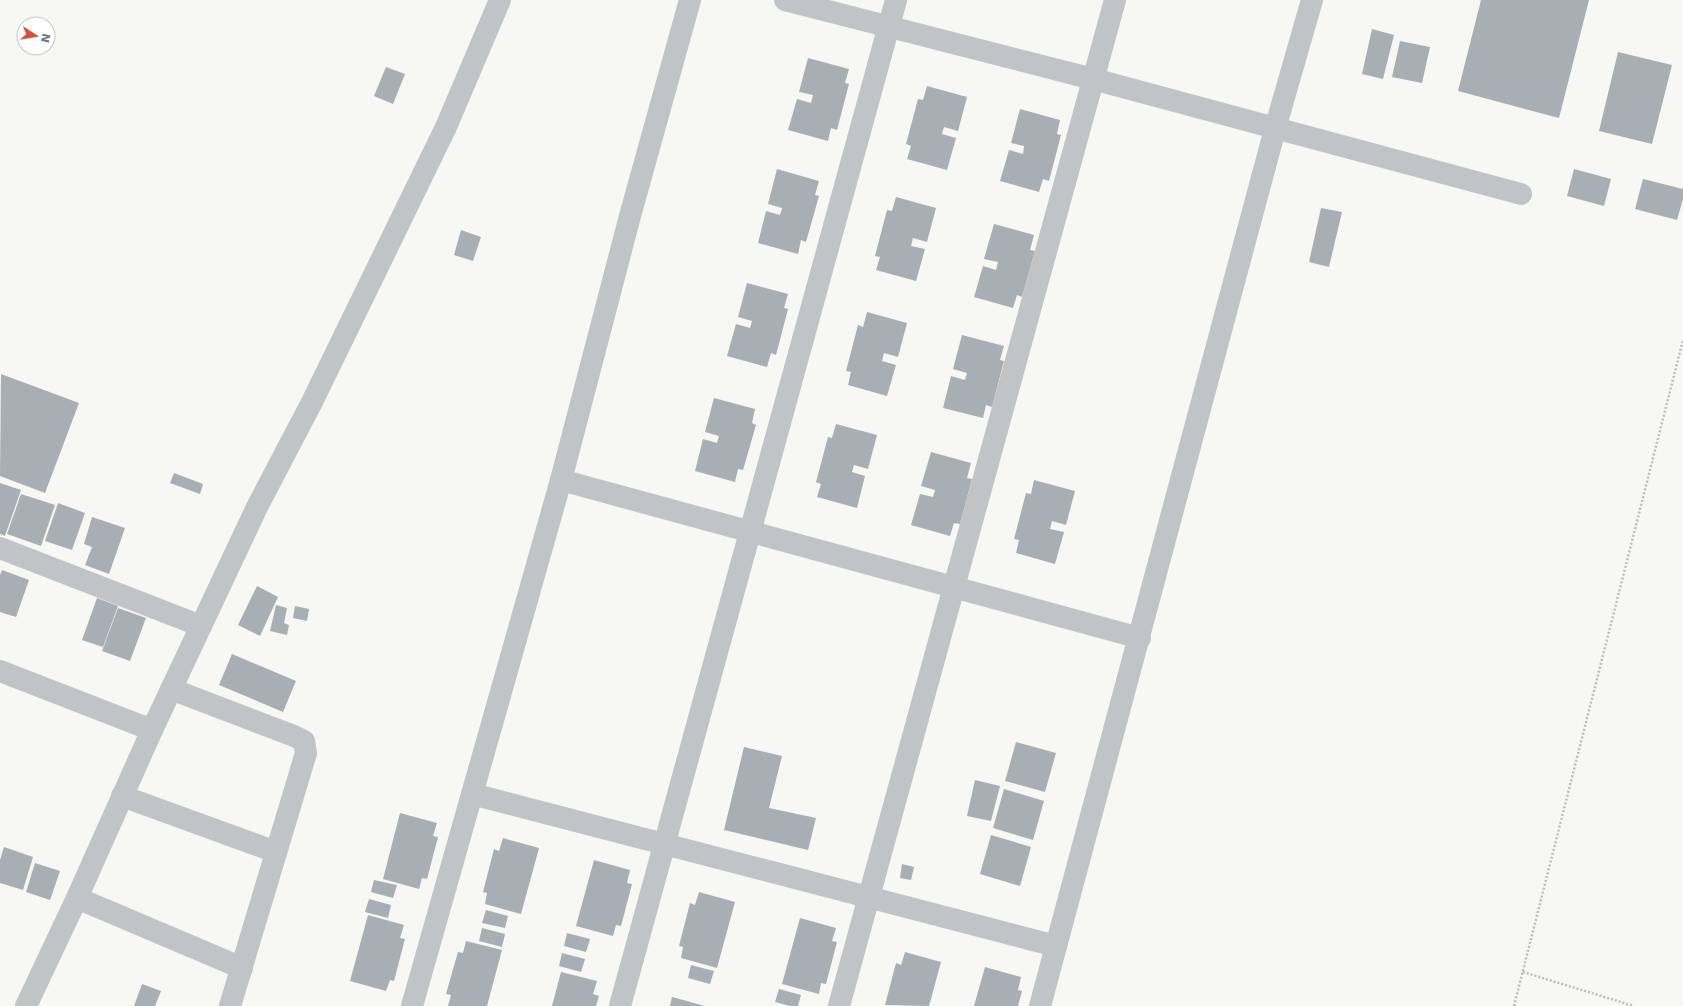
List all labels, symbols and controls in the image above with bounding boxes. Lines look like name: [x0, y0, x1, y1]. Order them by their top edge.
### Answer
north arrow: [16, 16, 56, 56]
text: N: [38, 32, 53, 44]

